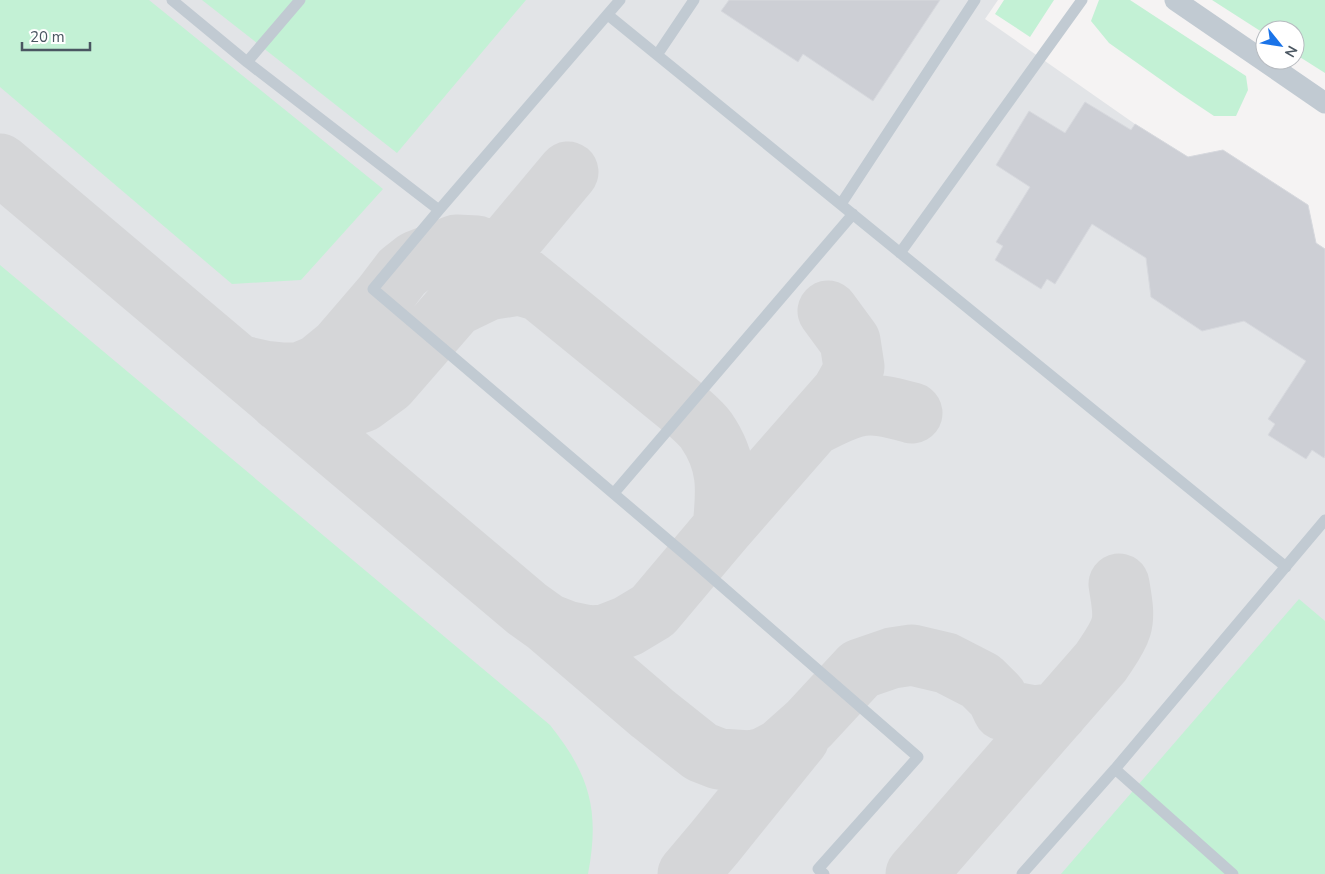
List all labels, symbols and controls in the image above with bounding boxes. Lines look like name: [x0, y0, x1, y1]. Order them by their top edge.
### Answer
scale bar: [22, 20, 90, 52]
north arrow: [1255, 20, 1305, 70]
text: 20 m: [30, 27, 65, 47]
text: N: [1280, 42, 1302, 61]

